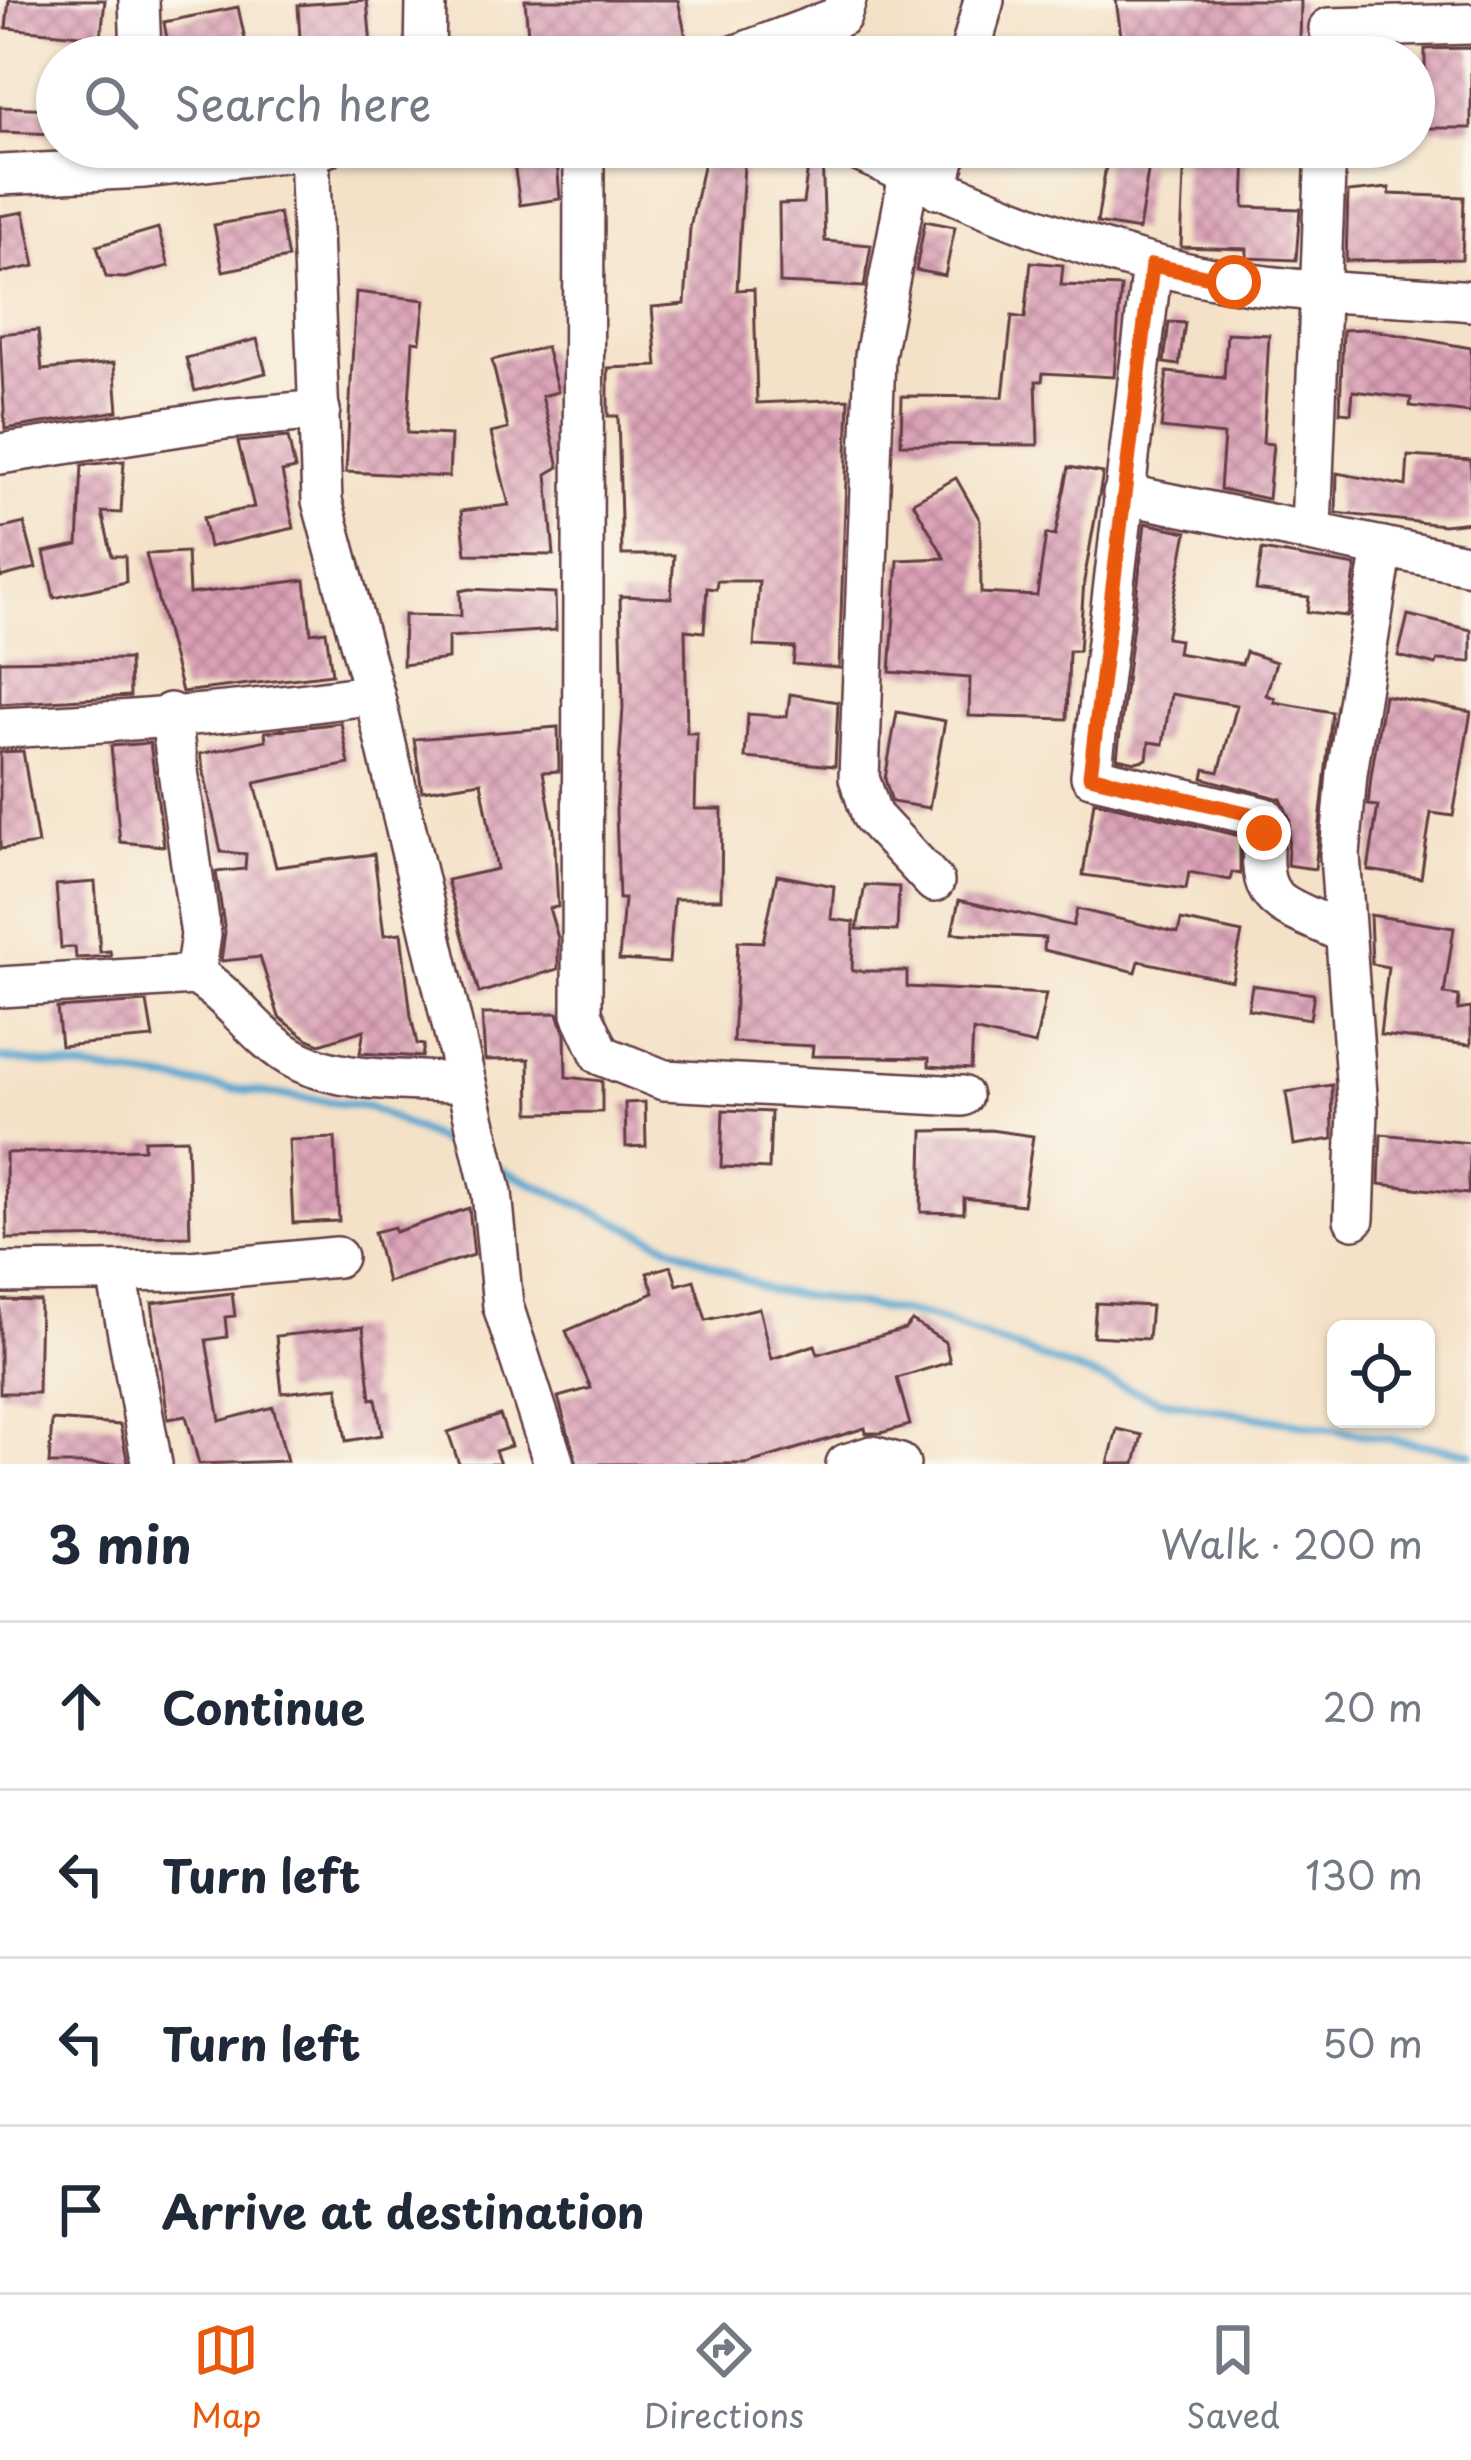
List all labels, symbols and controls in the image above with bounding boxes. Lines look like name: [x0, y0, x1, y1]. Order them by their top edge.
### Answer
search box: [36, 36, 1435, 168]
text: Search here: [174, 68, 431, 136]
icon: search: [78, 69, 144, 135]
route start: [1207, 255, 1261, 309]
route end: [1237, 806, 1291, 860]
map controls: [1327, 1320, 1435, 1428]
button: locate: [1327, 1320, 1435, 1428]
text: 3 min: [48, 1504, 192, 1581]
text: Walk · 200 m: [1160, 1513, 1423, 1572]
text: Continue: [162, 1672, 365, 1740]
icon: ahead: [48, 1673, 114, 1739]
text: 20 m: [1322, 1676, 1423, 1735]
text: Turn left: [162, 1840, 361, 1908]
icon: left: [48, 1841, 114, 1907]
text: 130 m: [1305, 1844, 1423, 1903]
text: Turn left: [162, 2008, 361, 2076]
icon: left: [48, 2009, 114, 2075]
text: 50 m: [1322, 2012, 1423, 2071]
text: Arrive at destination: [162, 2176, 645, 2244]
icon: arrive: [48, 2177, 114, 2243]
tab: Map: [191, 2317, 262, 2439]
tab: Directions: [644, 2317, 804, 2439]
tab: Saved: [1186, 2317, 1280, 2439]

